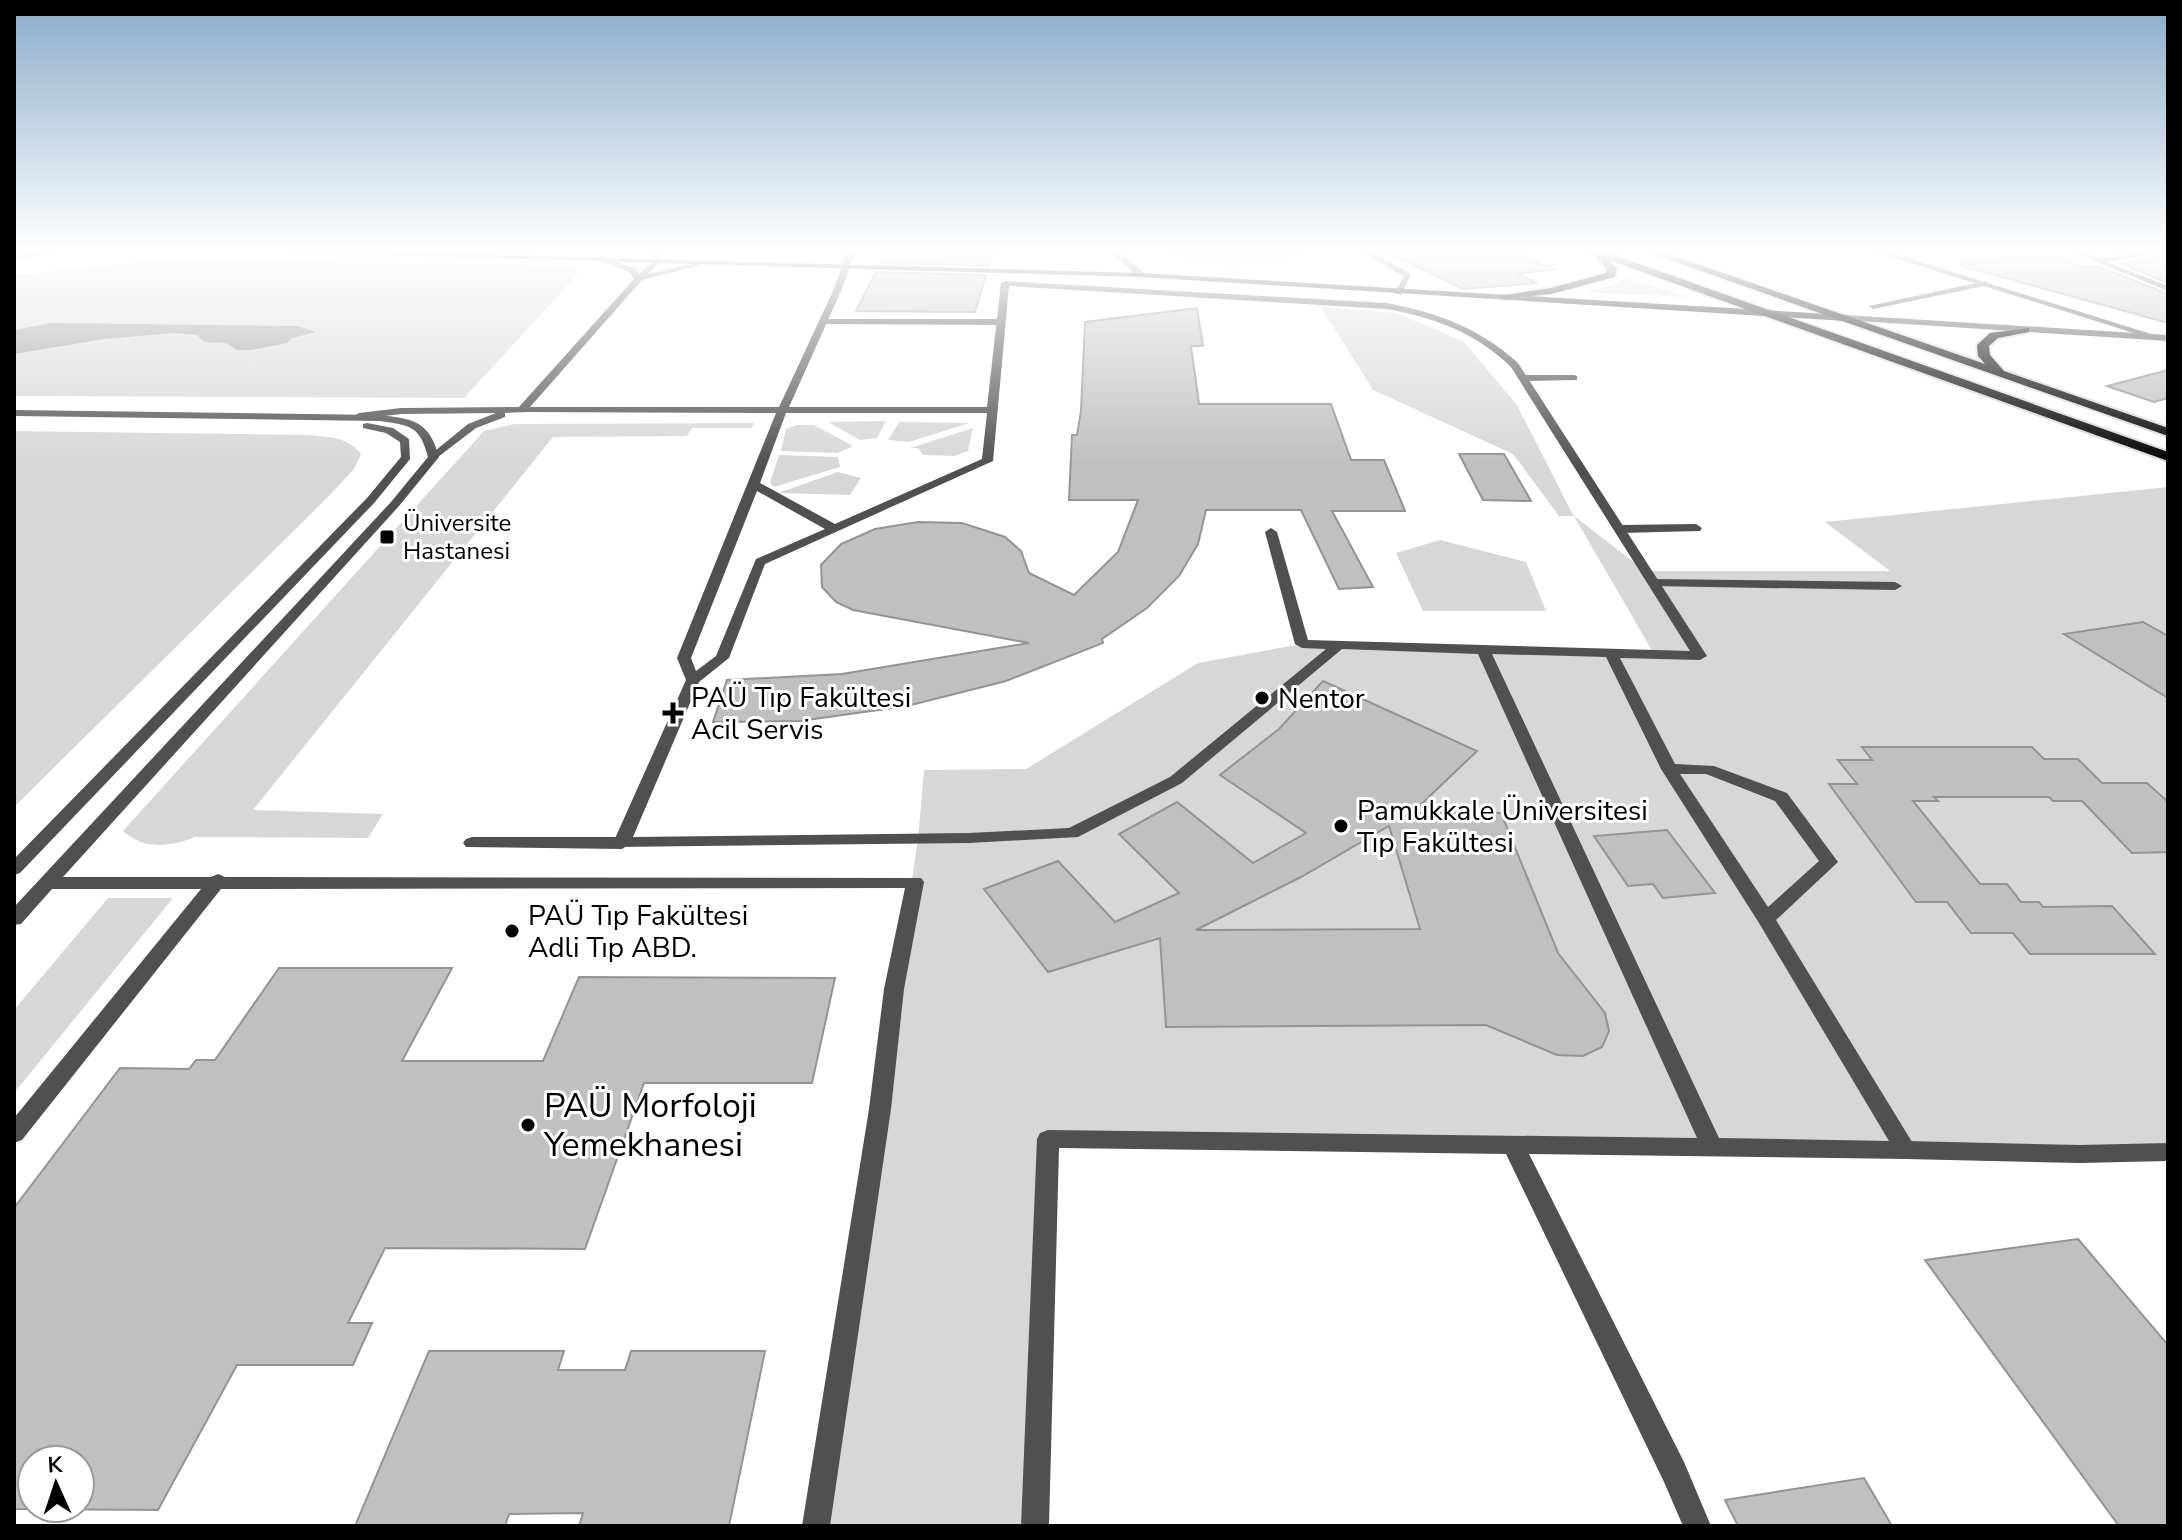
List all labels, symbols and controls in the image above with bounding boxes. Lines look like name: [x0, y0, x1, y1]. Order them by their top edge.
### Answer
place label: Üniversite Hastanesi: [403, 507, 511, 567]
marker: Üniversite Hastanesi: [378, 528, 396, 546]
place label: PAÜ Tıp Fakültesi Acil Servis: [691, 679, 911, 749]
place label: Nentor: [1278, 680, 1365, 718]
marker: Nentor: [1253, 689, 1271, 707]
marker: PAÜ Tıp Fakültesi Acil Servis: [662, 702, 684, 724]
place label: Pamukkale Üniversitesi Tıp Fakültesi: [1357, 792, 1648, 862]
marker: Pamukkale Üniversitesi Tıp Fakültesi: [1332, 817, 1350, 835]
place label: PAÜ Tıp Fakültesi Adli Tıp ABD.: [528, 897, 748, 967]
marker: PAÜ Tıp Fakültesi Adli Tıp ABD.: [503, 922, 521, 940]
place label: PAÜ Morfoloji Yemekhanesi: [543, 1083, 757, 1168]
marker: PAÜ Morfoloji Yemekhanesi: [519, 1116, 537, 1134]
north arrow: [16, 1444, 96, 1524]
text: K: [47, 1450, 64, 1480]

